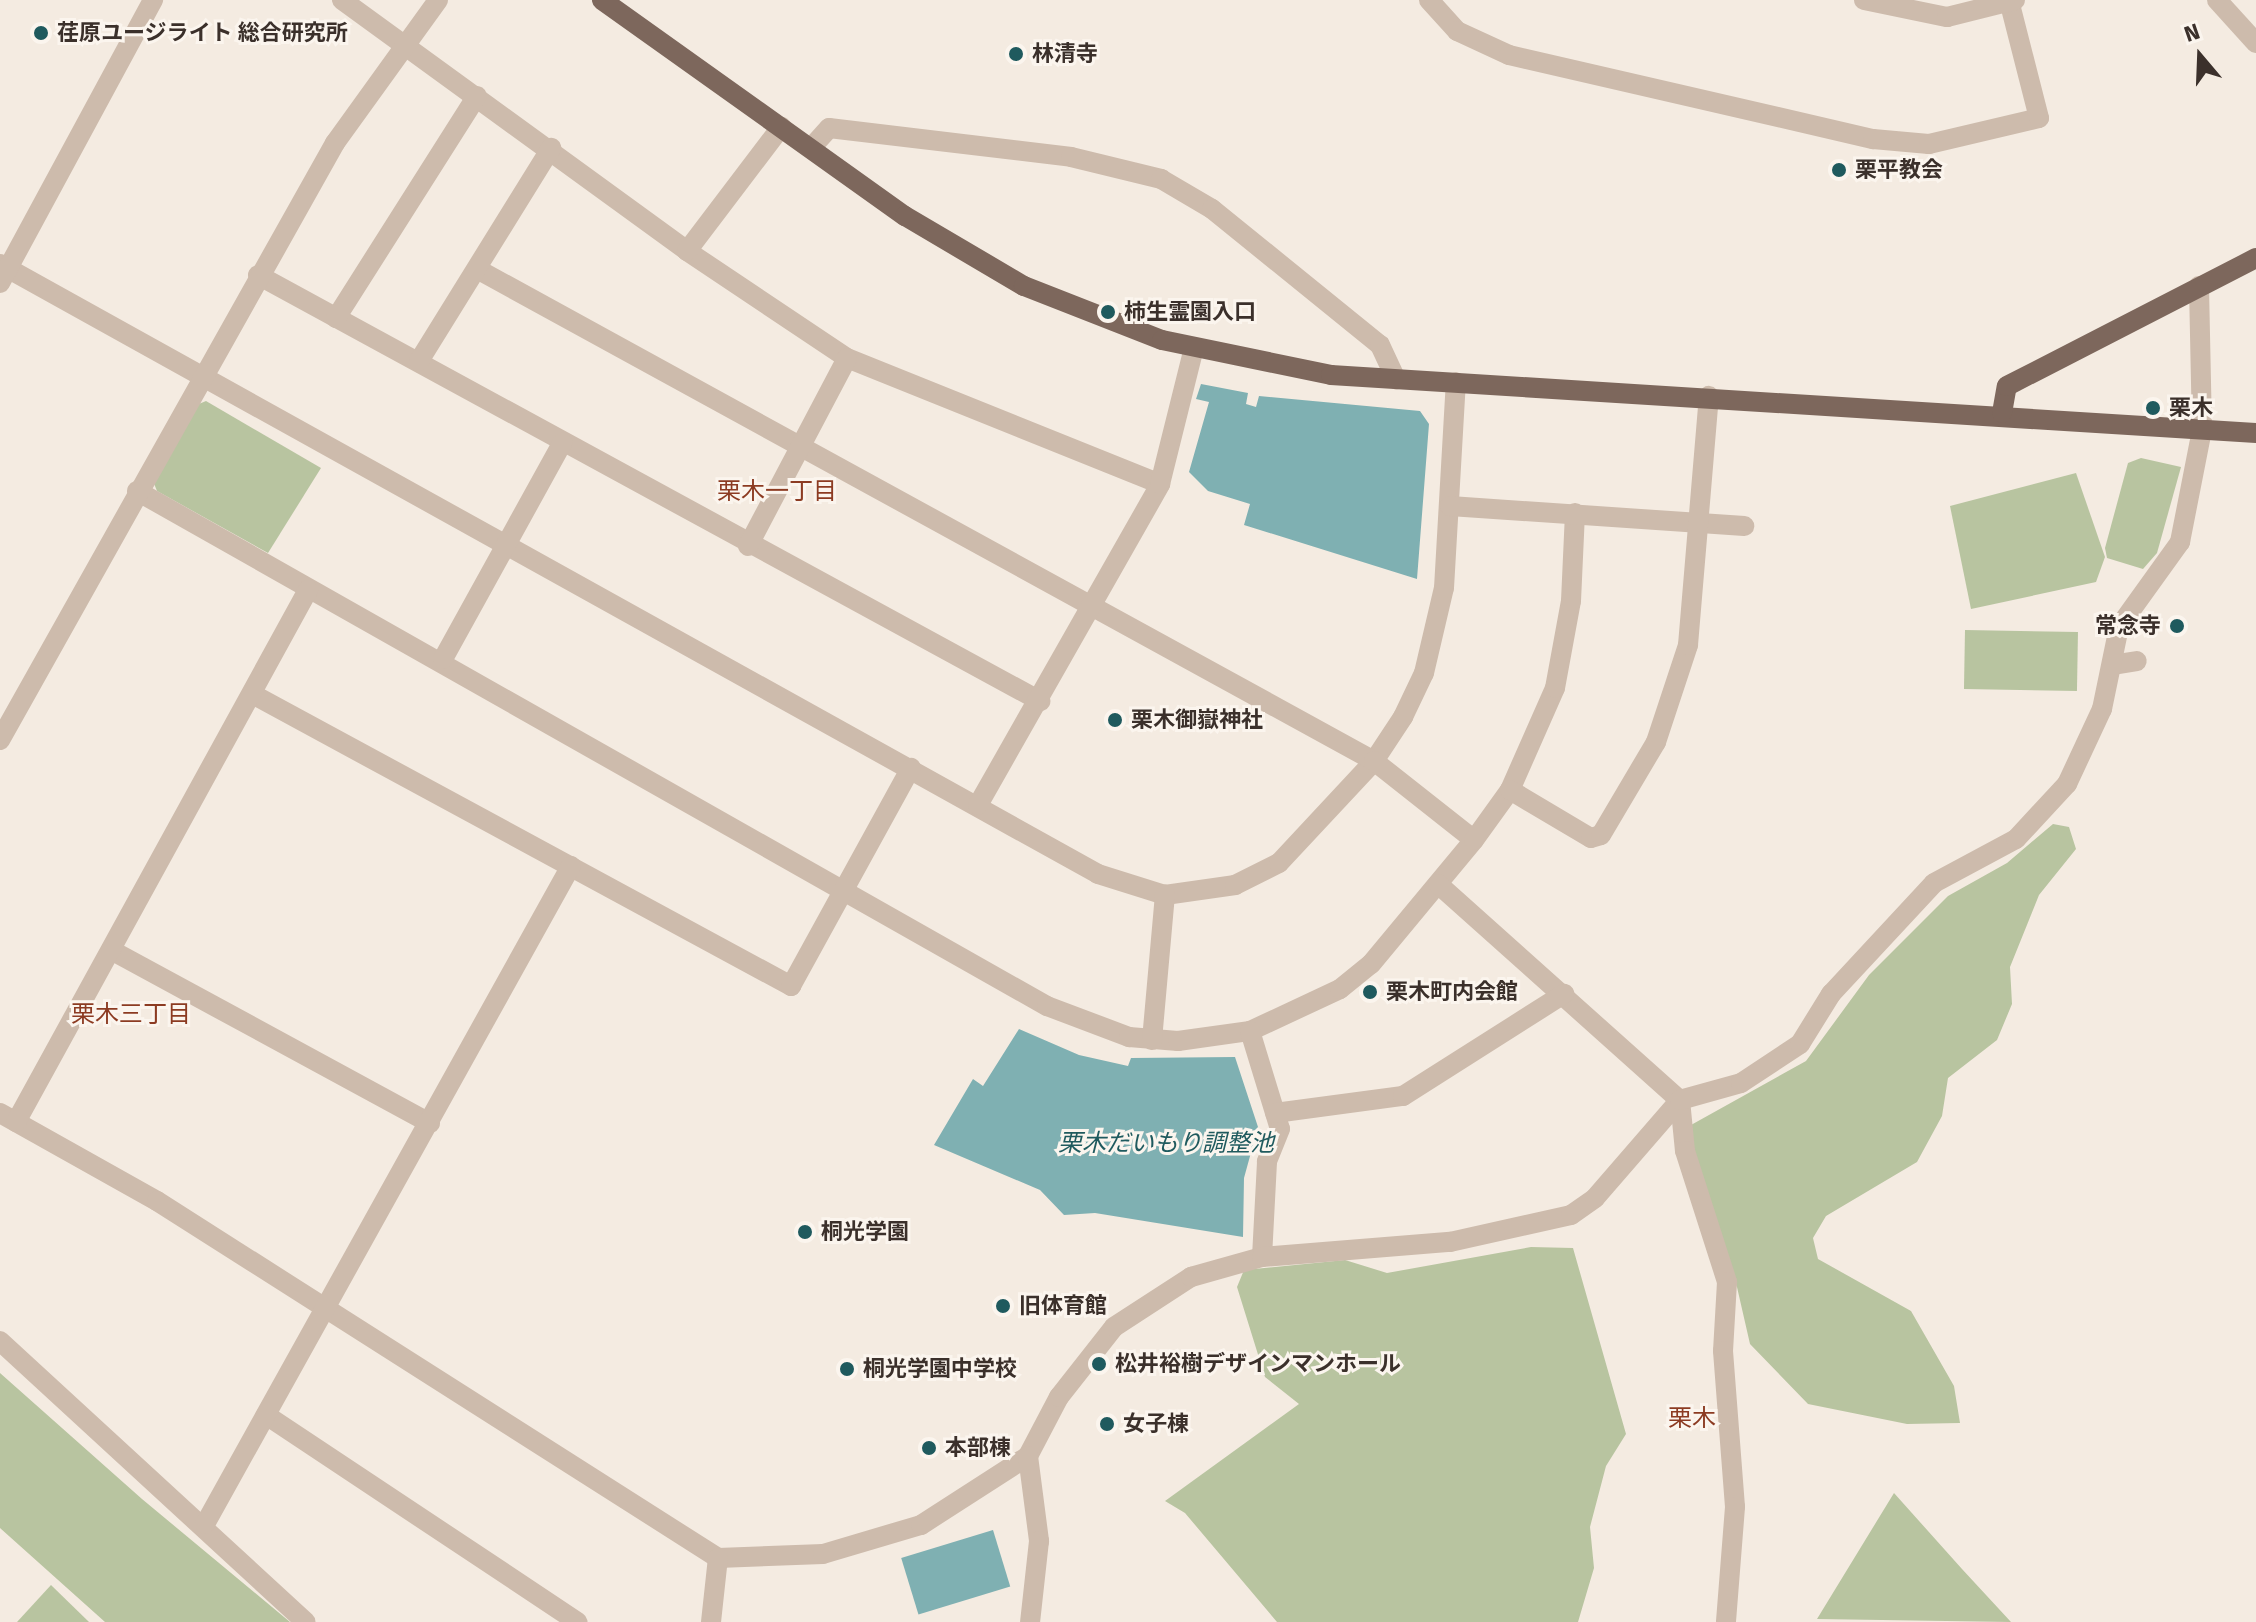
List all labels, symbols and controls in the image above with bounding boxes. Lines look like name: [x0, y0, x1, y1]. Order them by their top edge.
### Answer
north arrow: [2160, 16, 2240, 96]
text: N: [2181, 18, 2203, 48]
place label: 荏原ユージライト 総合研究所: [57, 20, 348, 46]
marker: 荏原ユージライト 総合研究所: [32, 24, 50, 42]
place label: 林清寺: [1032, 41, 1098, 67]
marker: 林清寺: [1007, 45, 1025, 63]
place label: 栗平教会: [1855, 157, 1943, 183]
marker: 栗平教会: [1830, 161, 1848, 179]
place label: 柿生霊園入口: [1124, 299, 1256, 325]
marker: 柿生霊園入口: [1099, 303, 1117, 321]
place label: 栗木: [2169, 395, 2213, 421]
marker: 栗木: [2144, 399, 2162, 417]
district label: 栗木一丁目: [717, 478, 837, 506]
place label: 常念寺: [2095, 613, 2161, 639]
marker: 常念寺: [2168, 617, 2186, 635]
place label: 栗木御嶽神社: [1131, 707, 1263, 733]
marker: 栗木御嶽神社: [1106, 711, 1124, 729]
place label: 栗木町内会館: [1386, 979, 1518, 1005]
marker: 栗木町内会館: [1361, 983, 1379, 1001]
district label: 栗木三丁目: [71, 1001, 191, 1029]
water label: 栗木だいもり調整池: [1058, 1130, 1274, 1158]
place label: 桐光学園: [821, 1219, 909, 1245]
marker: 桐光学園: [796, 1223, 814, 1241]
place label: 旧体育館: [1019, 1293, 1107, 1319]
marker: 旧体育館: [994, 1297, 1012, 1315]
place label: 松井裕樹デザインマンホール: [1115, 1351, 1401, 1377]
marker: 松井裕樹デザインマンホール: [1090, 1355, 1108, 1373]
place label: 桐光学園中学校: [863, 1356, 1017, 1382]
marker: 桐光学園中学校: [838, 1360, 856, 1378]
district label: 栗木: [1668, 1405, 1716, 1433]
place label: 女子棟: [1123, 1411, 1189, 1437]
marker: 女子棟: [1098, 1415, 1116, 1433]
place label: 本部棟: [945, 1435, 1011, 1461]
marker: 本部棟: [920, 1439, 938, 1457]

